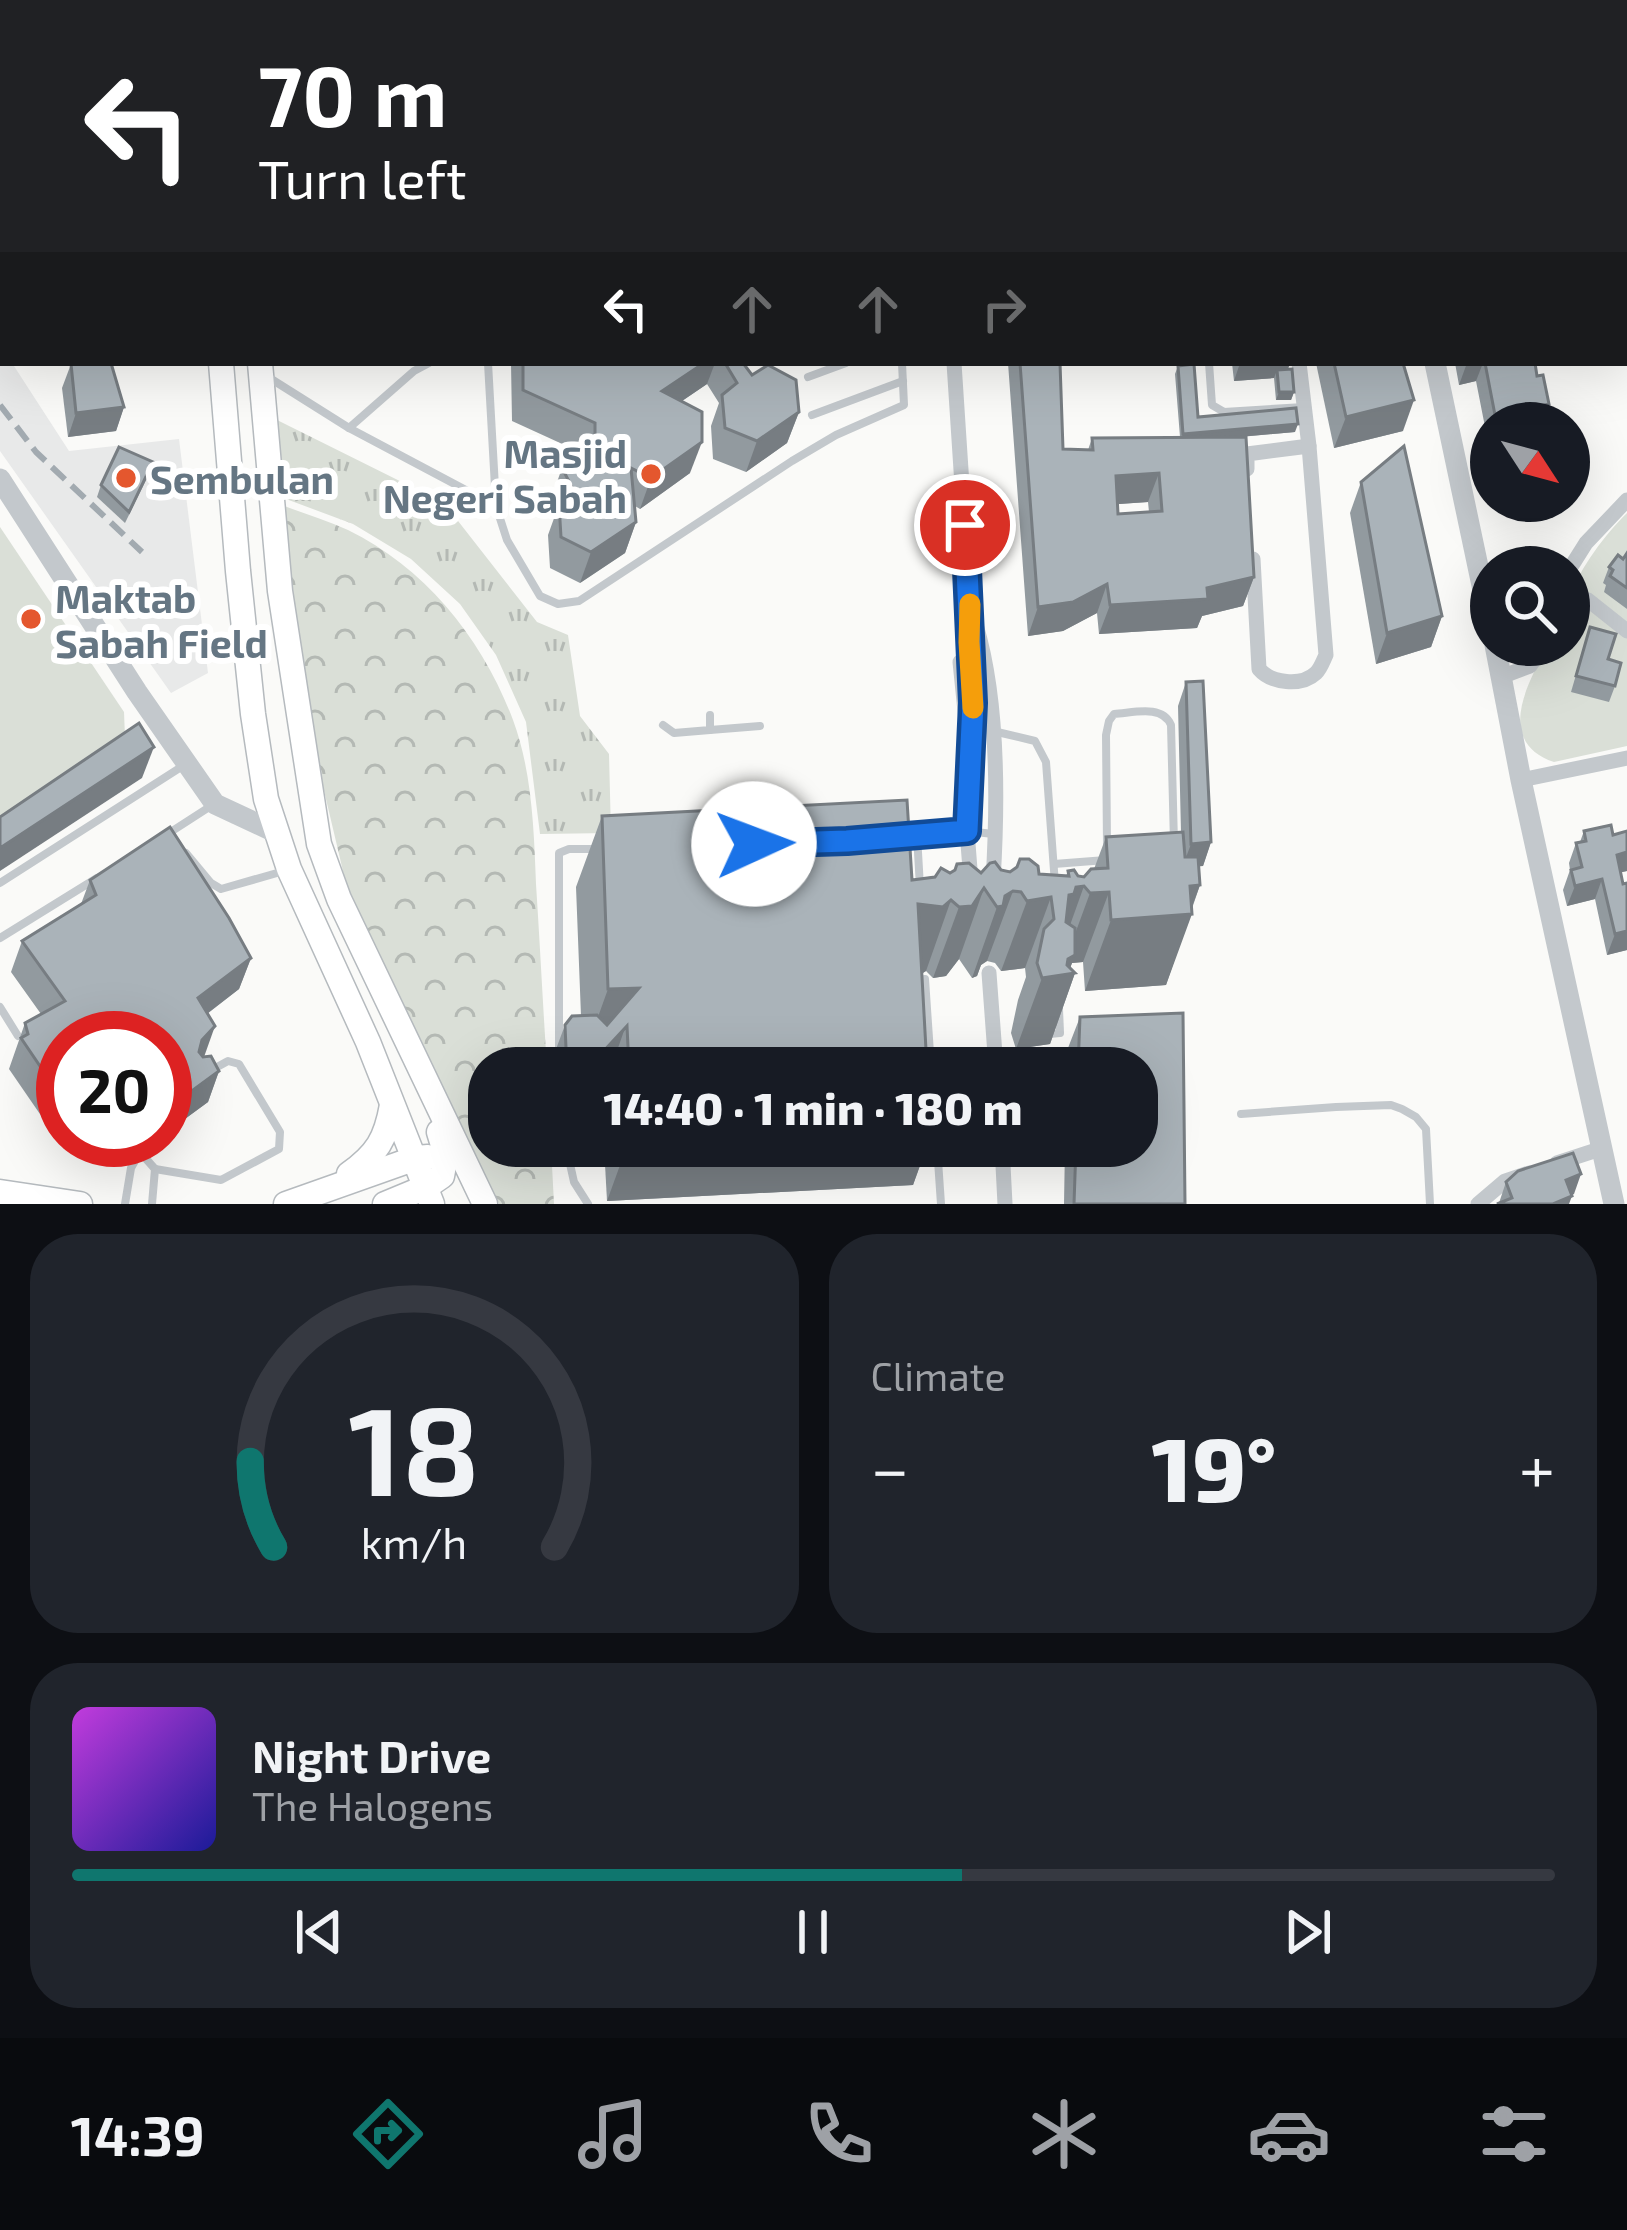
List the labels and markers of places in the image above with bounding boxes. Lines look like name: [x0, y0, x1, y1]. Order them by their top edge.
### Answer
place label: Masjid Negeri Sabah: [383, 429, 627, 521]
place label: Sembulan: [150, 455, 334, 502]
marker: Masjid Negeri Sabah: [638, 461, 664, 487]
marker: Sembulan: [113, 465, 139, 491]
pin: [914, 474, 1016, 576]
place label: Maktab Sabah Field: [55, 574, 268, 666]
marker: Maktab Sabah Field: [18, 606, 44, 632]

